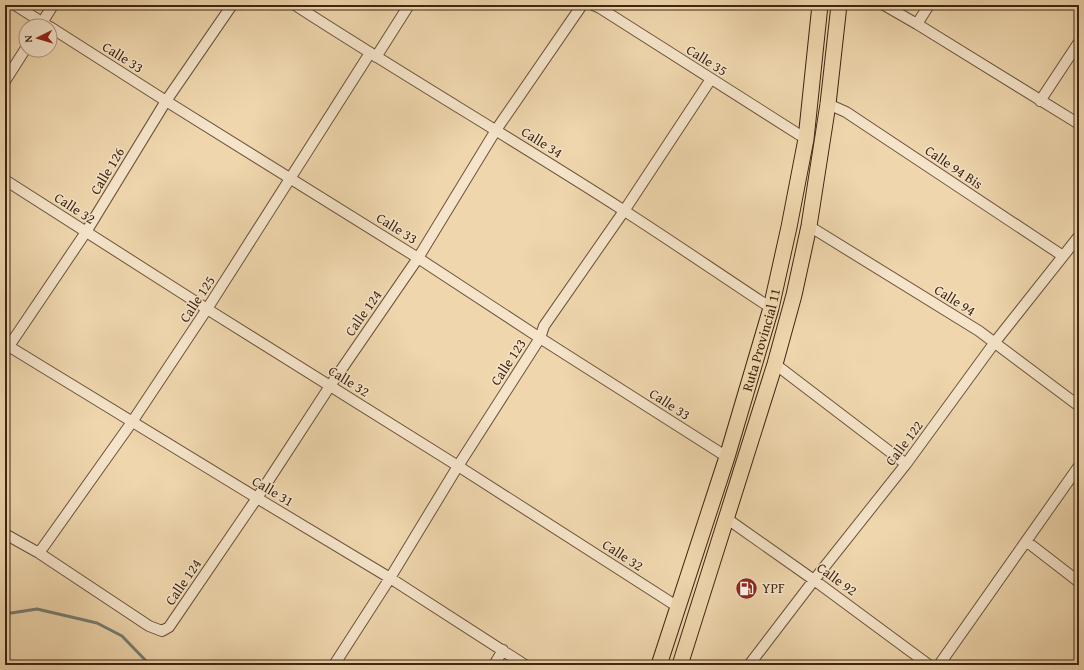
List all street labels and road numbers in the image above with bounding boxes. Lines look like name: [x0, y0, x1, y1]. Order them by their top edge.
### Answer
street label: Calle 33: [99, 37, 147, 77]
street label: Calle 35: [683, 40, 731, 80]
street label: Calle 34: [518, 122, 567, 163]
street label: Calle 94 Bis: [921, 140, 987, 194]
street label: Calle 126: [85, 143, 129, 198]
street label: Calle 32: [51, 187, 99, 229]
street label: Calle 33: [373, 208, 421, 248]
street label: Calle 125: [174, 272, 220, 326]
street label: Calle 94: [931, 280, 980, 321]
street label: Calle 124: [340, 286, 386, 340]
street label: Ruta Provincial 11: [737, 286, 785, 394]
street label: Calle 123: [485, 335, 531, 389]
street label: Calle 32: [325, 361, 373, 401]
street label: Calle 33: [646, 383, 694, 425]
street label: Calle 122: [880, 416, 928, 470]
street label: Calle 31: [248, 471, 298, 511]
street label: Calle 32: [599, 534, 647, 576]
street label: Calle 124: [160, 555, 206, 609]
street label: Calle 92: [813, 558, 861, 600]

